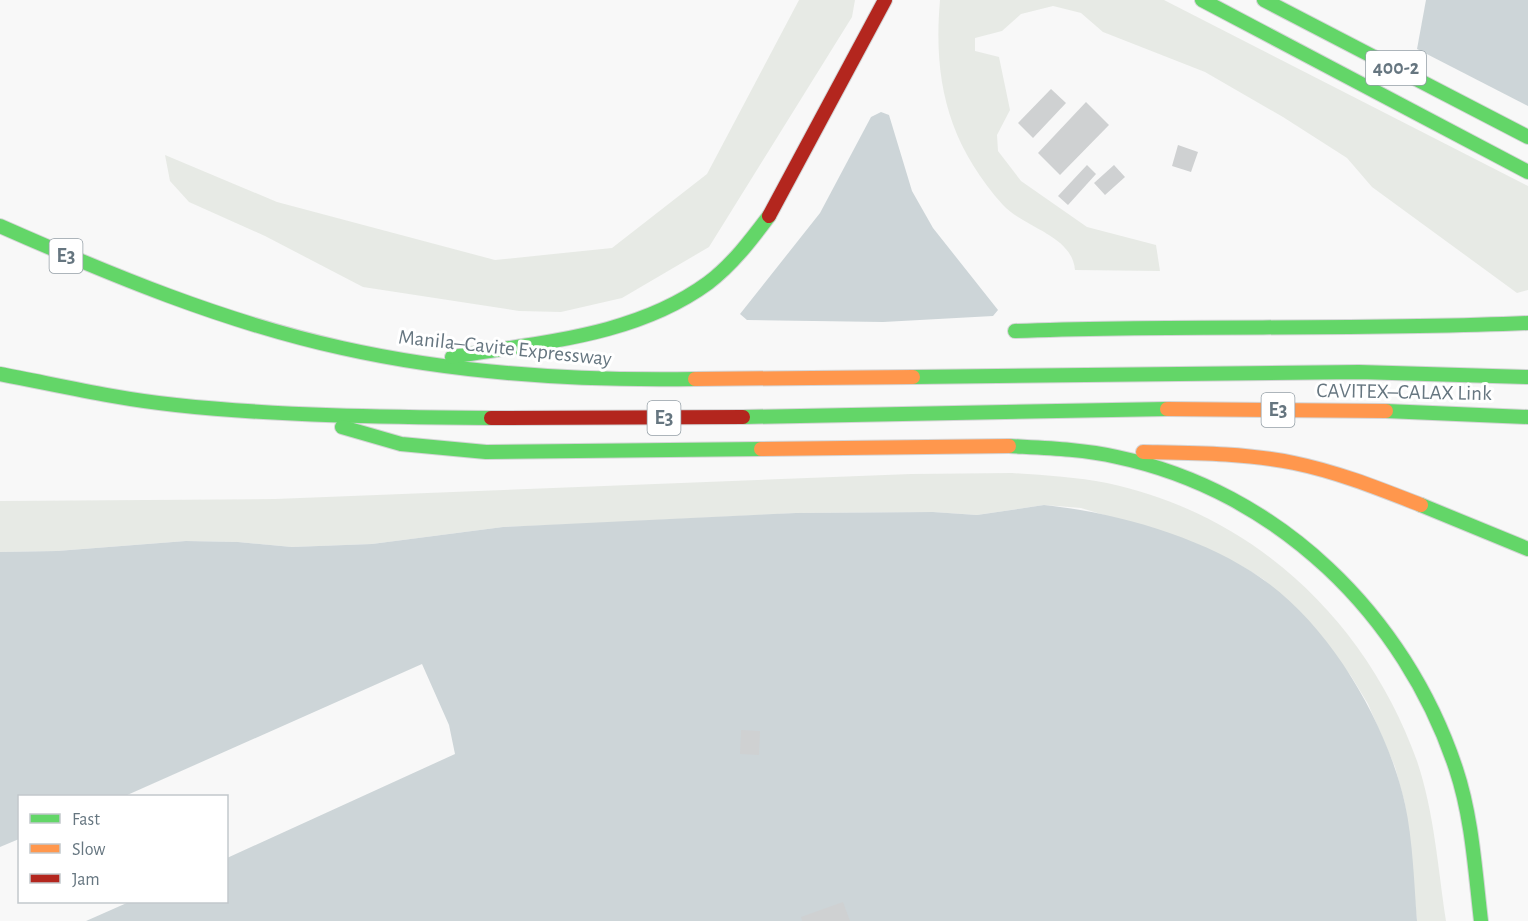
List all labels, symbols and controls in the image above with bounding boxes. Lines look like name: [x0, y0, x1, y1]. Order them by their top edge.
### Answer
road number: 400-2: [1366, 51, 1426, 85]
road number: E3: [50, 239, 82, 273]
street label: Manila–Cavite Expressway: [397, 326, 613, 370]
street label: CAVITEX–CALAX Link: [1316, 380, 1492, 404]
road number: E3: [1262, 393, 1294, 427]
road number: E3: [648, 401, 680, 435]
legend: [18, 795, 228, 903]
text: Fast: [72, 811, 100, 829]
text: Slow: [72, 841, 105, 859]
text: Jam: [72, 871, 100, 889]

